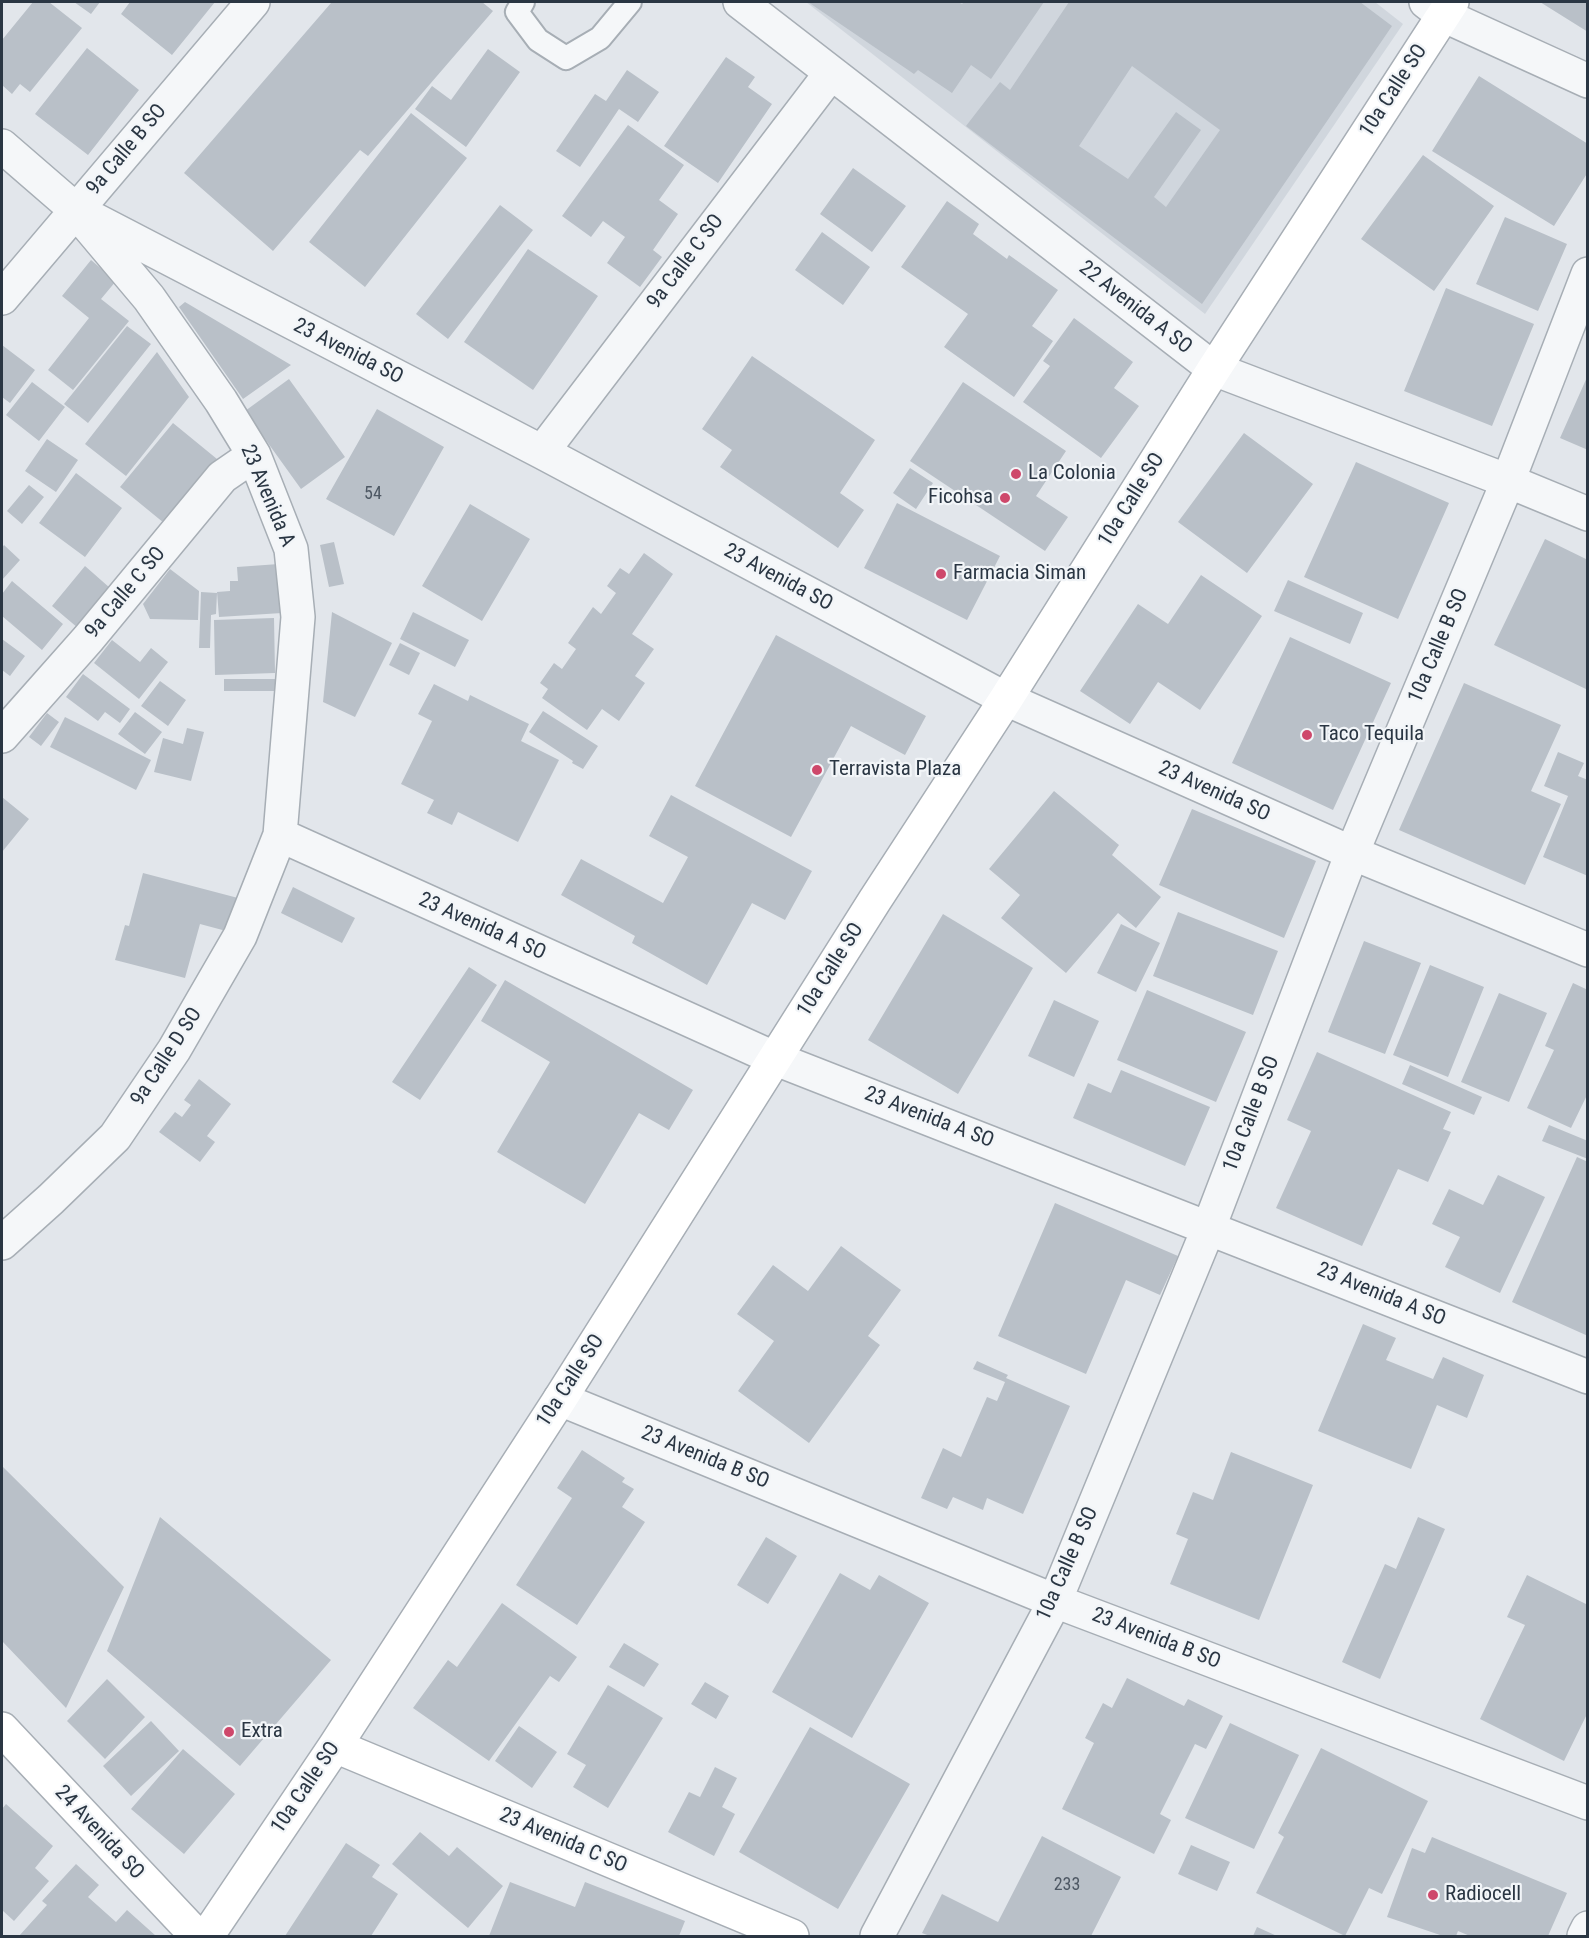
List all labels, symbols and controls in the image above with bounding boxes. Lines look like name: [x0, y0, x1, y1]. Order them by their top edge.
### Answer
street label: 10a Calle SO: [1355, 40, 1433, 142]
street label: 9a Calle B SO: [82, 99, 172, 201]
street label: 9a Calle C SO: [642, 210, 730, 314]
street label: 22 Avenida A SO: [1073, 256, 1197, 360]
street label: 23 Avenida SO: [289, 314, 407, 390]
street label: 23 Avenida A: [234, 441, 300, 551]
street label: 10a Calle SO: [1093, 449, 1171, 551]
place label: La Colonia: [1028, 461, 1116, 487]
marker: La Colonia: [1009, 467, 1023, 481]
house number: 54: [364, 483, 382, 505]
place label: Ficohsa: [928, 485, 993, 511]
marker: Ficohsa: [998, 491, 1012, 505]
street label: 23 Avenida SO: [719, 539, 837, 617]
street label: 9a Calle C SO: [80, 542, 172, 644]
place label: Farmacia Siman: [953, 561, 1086, 587]
marker: Farmacia Siman: [934, 567, 948, 581]
street label: 10a Calle B SO: [1404, 585, 1474, 707]
place label: Taco Tequila: [1319, 722, 1424, 748]
marker: Taco Tequila: [1300, 728, 1314, 742]
street label: 23 Avenida SO: [1154, 756, 1274, 828]
place label: Terravista Plaza: [829, 757, 961, 783]
marker: Terravista Plaza: [810, 763, 824, 777]
street label: 23 Avenida A SO: [414, 888, 550, 966]
street label: 10a Calle SO: [792, 919, 870, 1021]
street label: 9a Calle D SO: [126, 1003, 208, 1111]
street label: 10a Calle B SO: [1218, 1053, 1286, 1175]
street label: 23 Avenida A SO: [861, 1082, 997, 1154]
street label: 23 Avenida A SO: [1313, 1258, 1449, 1332]
street label: 10a Calle SO: [532, 1330, 610, 1432]
street label: 23 Avenida B SO: [637, 1421, 773, 1495]
street label: 10a Calle B SO: [1032, 1503, 1104, 1625]
street label: 23 Avenida B SO: [1088, 1603, 1224, 1675]
place label: Extra: [241, 1719, 283, 1745]
marker: Extra: [222, 1725, 236, 1739]
street label: 10a Calle SO: [266, 1737, 346, 1839]
street label: 24 Avenida SO: [49, 1781, 149, 1885]
street label: 23 Avenida C SO: [495, 1803, 631, 1879]
house number: 233: [1054, 1874, 1080, 1896]
place label: Radiocell: [1445, 1882, 1521, 1908]
marker: Radiocell: [1426, 1888, 1440, 1902]

